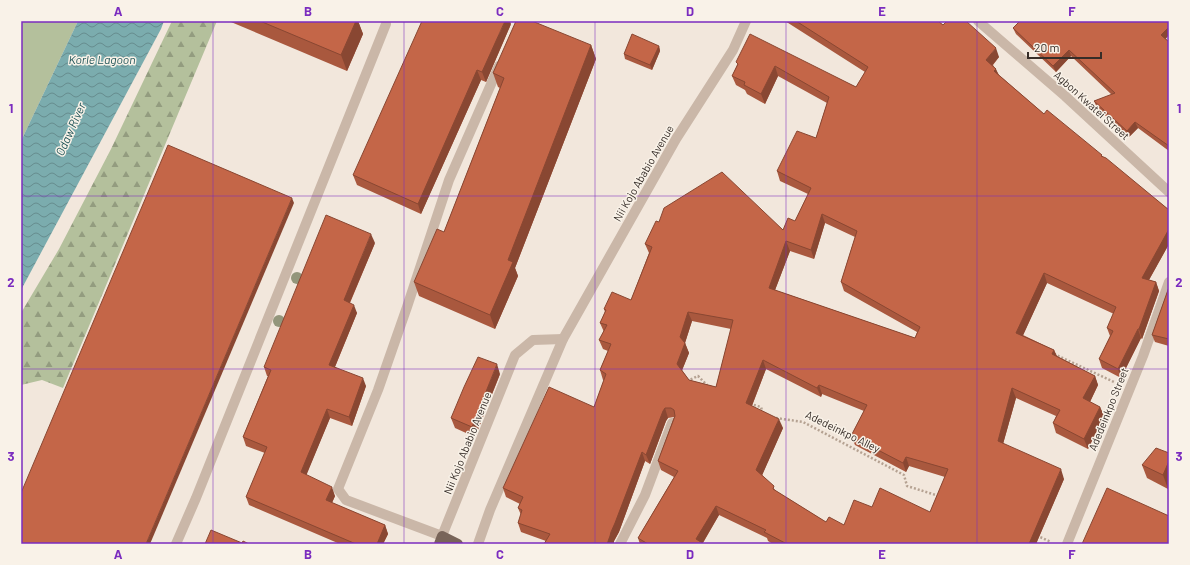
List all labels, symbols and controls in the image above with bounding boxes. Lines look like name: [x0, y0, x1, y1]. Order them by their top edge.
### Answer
text: A: [114, 3, 123, 19]
text: B: [304, 3, 312, 19]
text: C: [496, 3, 504, 19]
text: D: [686, 3, 694, 19]
text: E: [878, 3, 886, 19]
text: F: [1068, 3, 1076, 19]
scale bar: [1028, 34, 1101, 60]
text: 20 m: [1034, 40, 1060, 54]
water label: Korle Lagoon: [69, 52, 135, 66]
street label: Agbon Kwatei Street: [1052, 68, 1132, 142]
text: 1: [9, 100, 13, 116]
water label: Odaw River: [52, 100, 88, 158]
text: 1: [1177, 100, 1181, 116]
street label: Nii Kojo Ababio Avenue: [610, 122, 676, 223]
text: 2: [7, 274, 15, 290]
text: 2: [1175, 274, 1183, 290]
street label: Adedeinkpo Street: [1085, 365, 1131, 453]
street label: Nii Kojo Ababio Avenue: [441, 390, 493, 496]
street label: Adedeinkpo Alley: [804, 407, 882, 455]
text: 3: [7, 448, 15, 464]
text: 3: [1175, 448, 1183, 464]
text: A: [114, 546, 123, 562]
text: B: [304, 546, 312, 562]
text: C: [496, 546, 504, 562]
text: D: [686, 546, 694, 562]
text: E: [878, 546, 886, 562]
text: F: [1068, 546, 1076, 562]

